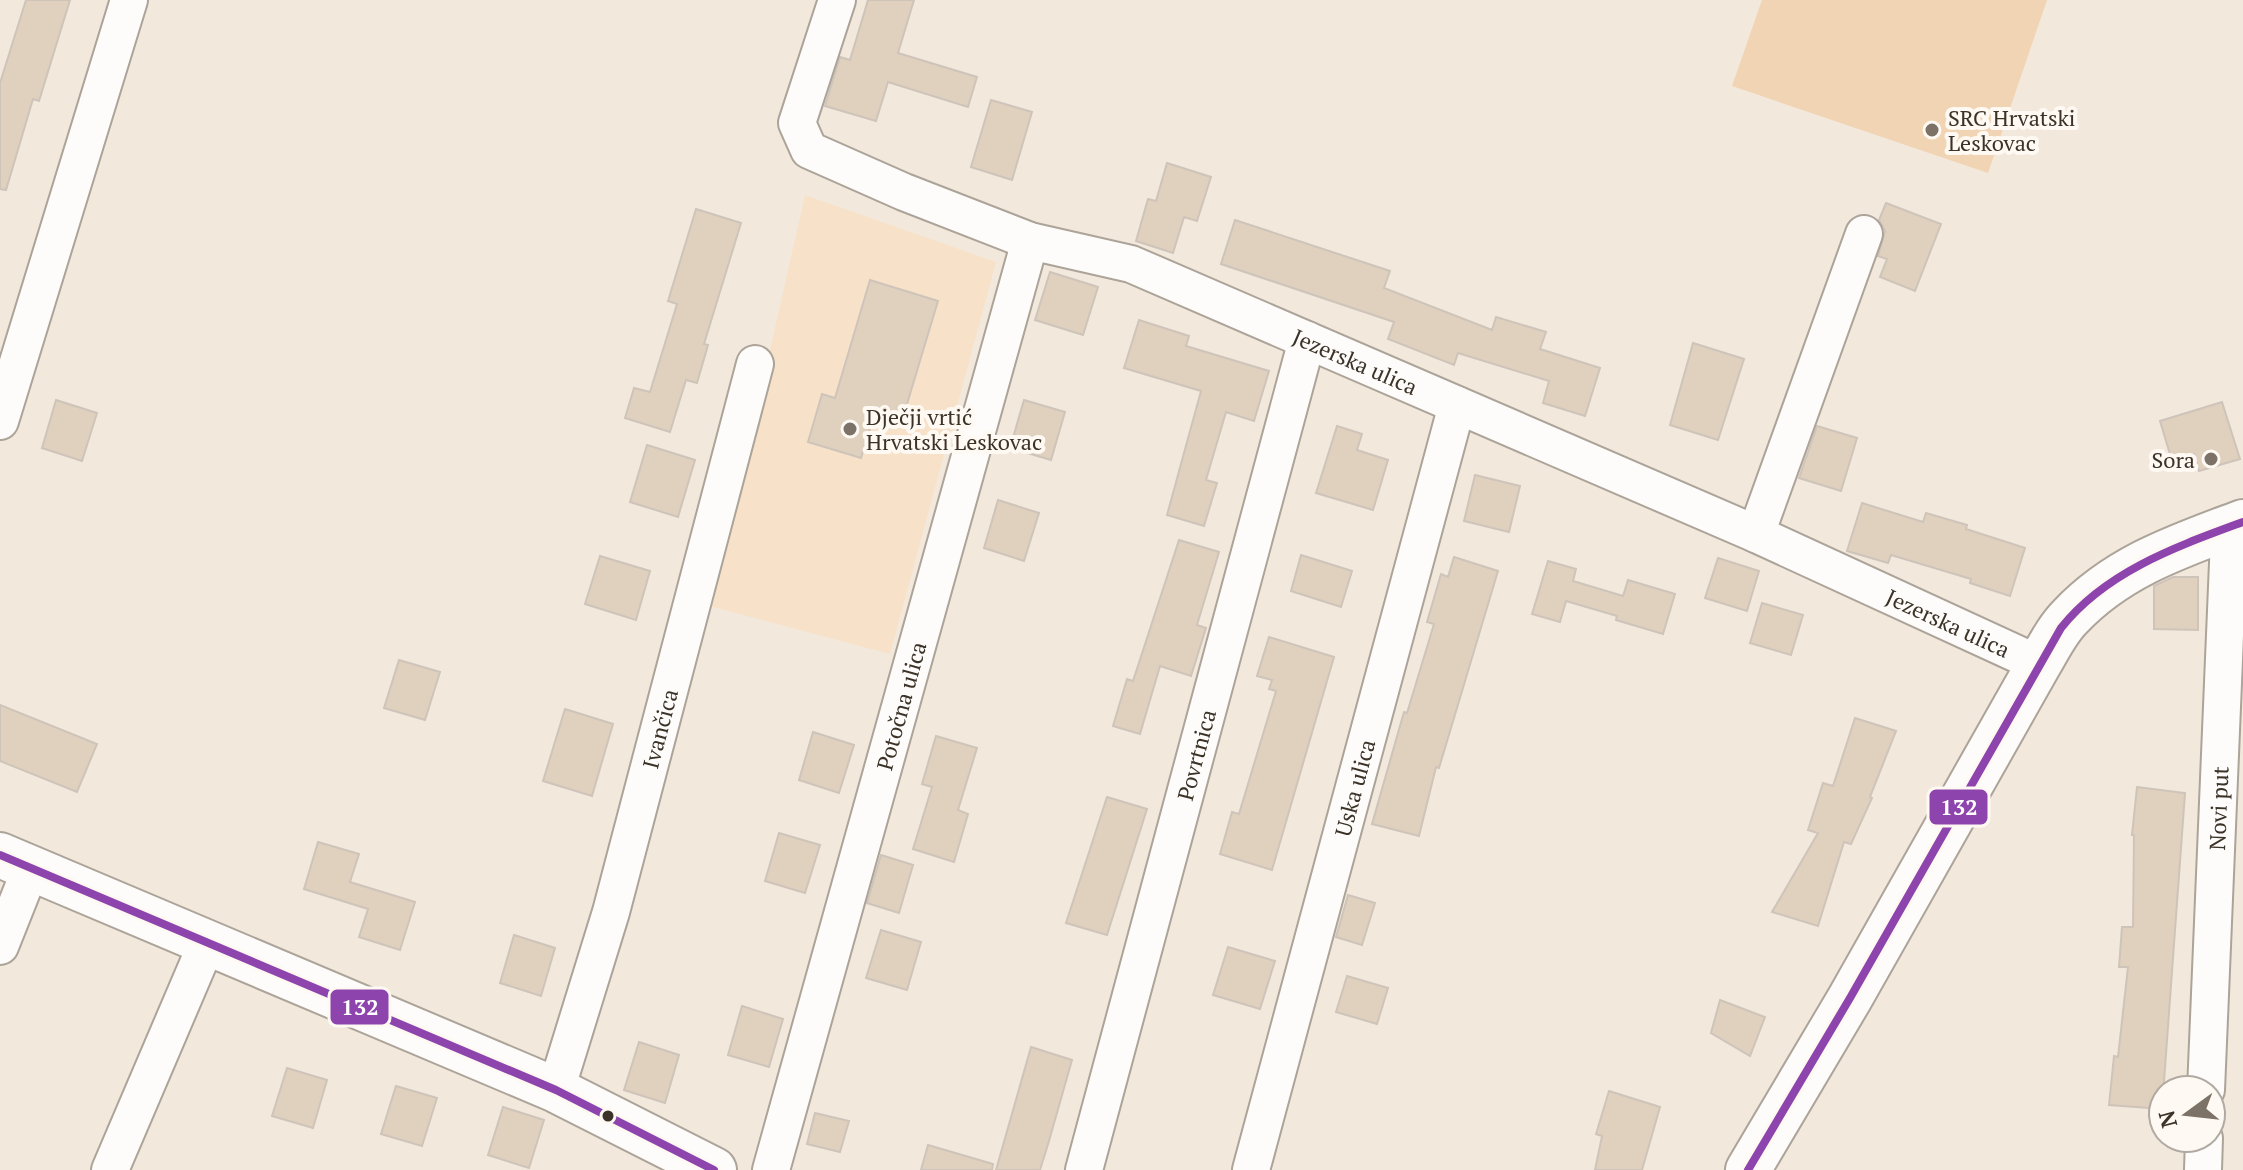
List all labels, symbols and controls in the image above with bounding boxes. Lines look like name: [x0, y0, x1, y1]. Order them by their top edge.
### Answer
place label: SRC Hrvatski Leskovac: [1948, 103, 2075, 157]
marker: SRC Hrvatski Leskovac: [1923, 121, 1941, 139]
street label: Jezerska ulica: [1289, 321, 1422, 401]
place label: Dječji vrtić Hrvatski Leskovac: [866, 402, 1042, 456]
marker: Dječji vrtić Hrvatski Leskovac: [841, 420, 859, 438]
place label: Sora: [2151, 445, 2195, 474]
marker: Sora: [2202, 450, 2220, 468]
street label: Jezerska ulica: [1882, 581, 2015, 663]
street label: Potočna ulica: [869, 638, 932, 773]
street label: Ivančica: [635, 685, 684, 772]
street label: Povrtnica: [1169, 706, 1222, 803]
street label: Uska ulica: [1327, 736, 1381, 839]
street label: Novi put: [2202, 766, 2234, 851]
line badge: 132: [1928, 788, 1989, 826]
text: 132: [1940, 792, 1978, 821]
line badge: 132: [329, 988, 390, 1026]
text: 132: [341, 992, 379, 1021]
north arrow: [2147, 1074, 2227, 1154]
text: N: [2151, 1107, 2183, 1131]
unlabelled marker: [600, 1108, 616, 1124]

